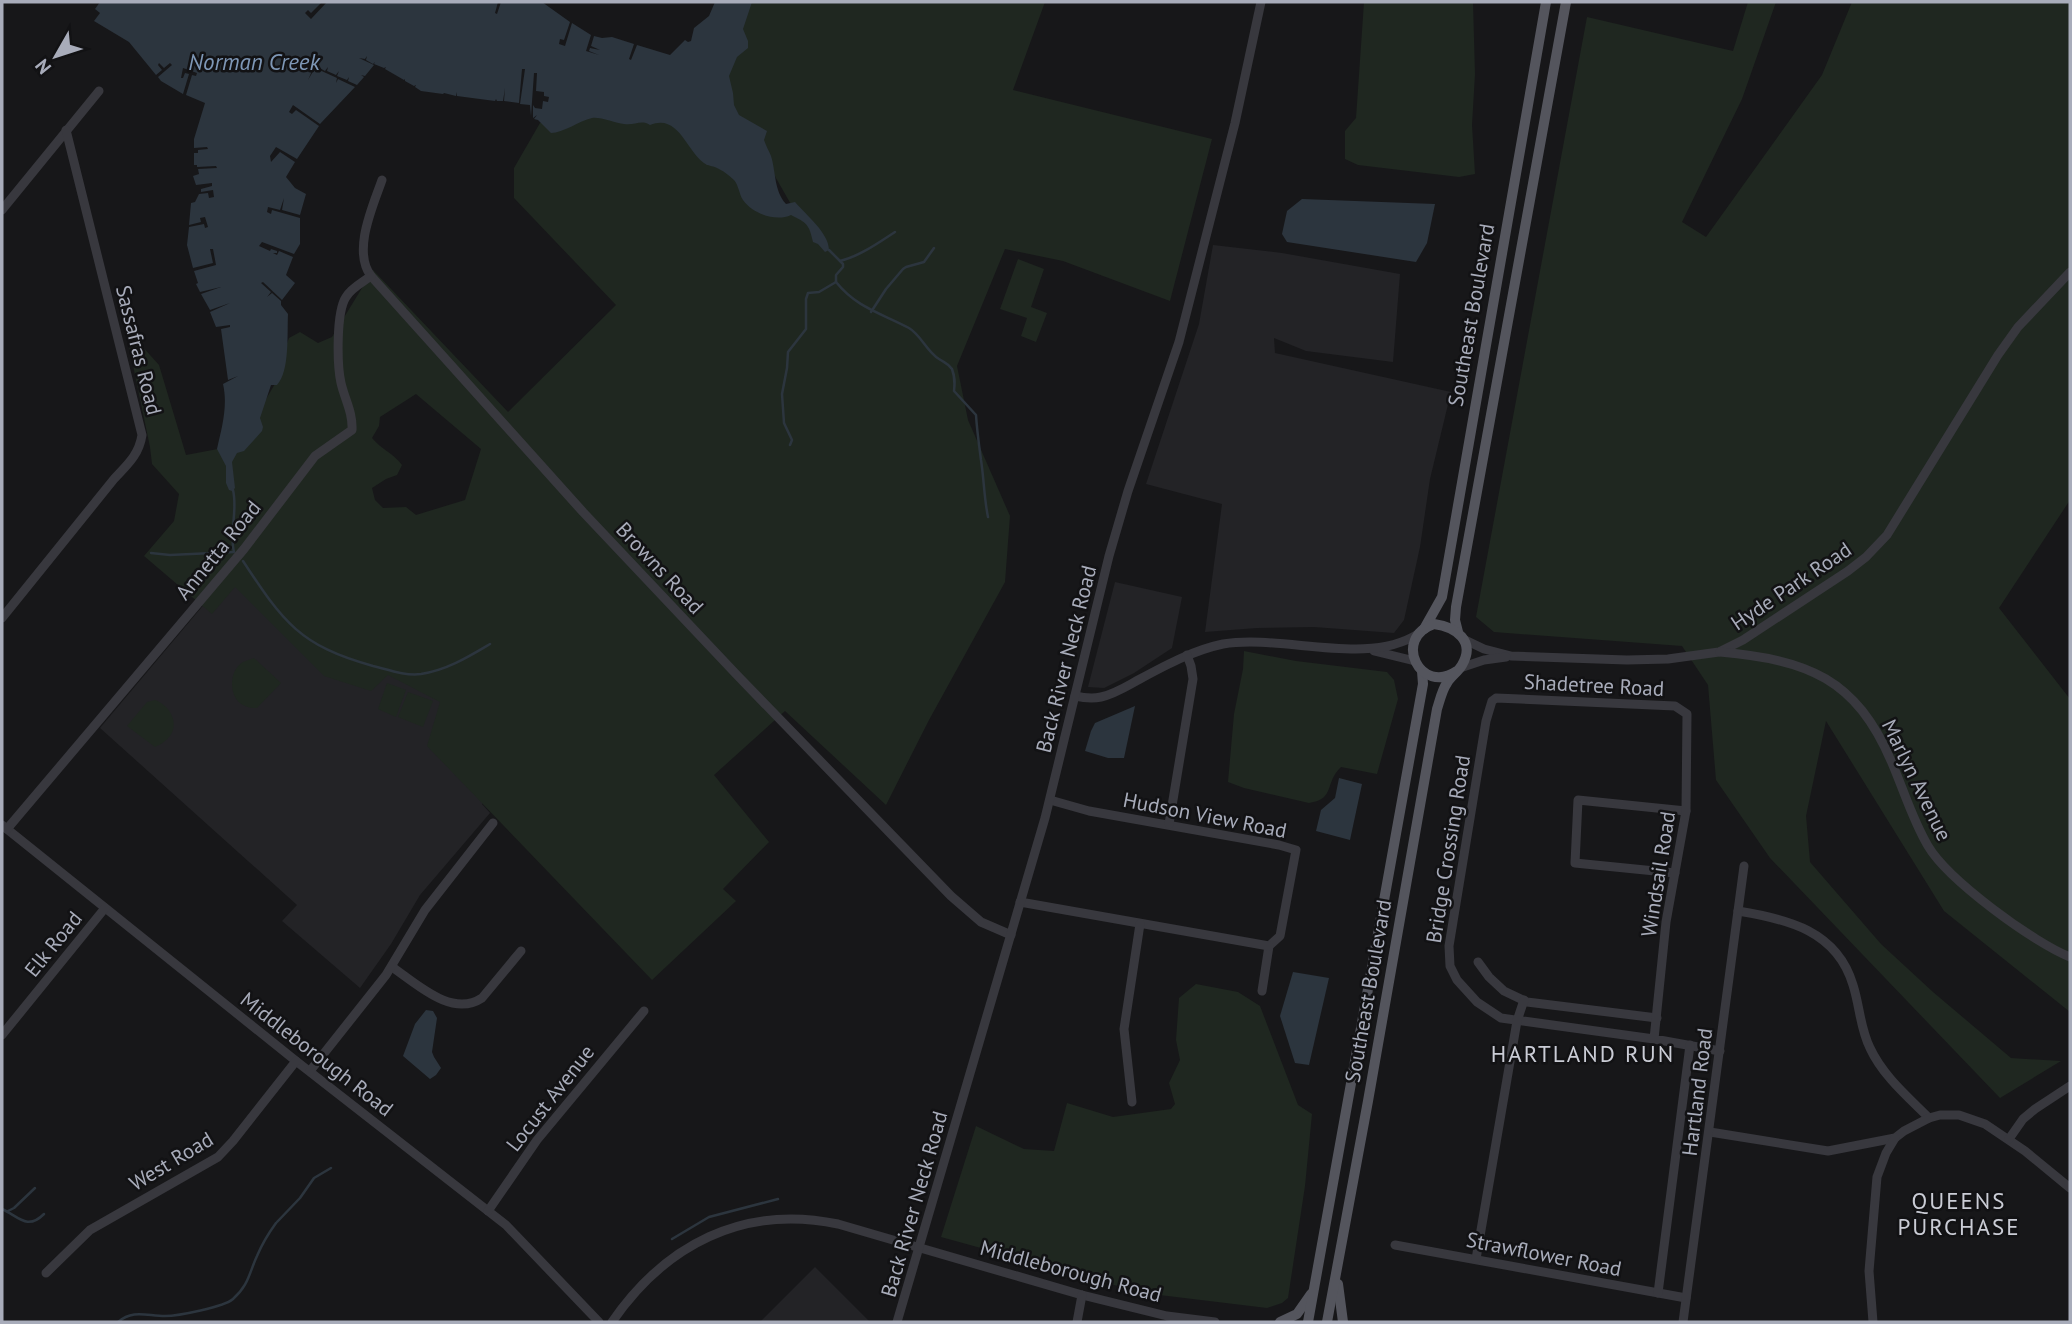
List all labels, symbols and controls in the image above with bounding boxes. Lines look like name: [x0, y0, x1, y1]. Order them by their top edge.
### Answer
north arrow: [21, 21, 91, 91]
water label: Norman Creek: [188, 47, 321, 76]
text: N: [30, 54, 56, 79]
street label: Southeast Boulevard: [1442, 221, 1500, 409]
street label: Sassafras Road: [110, 282, 168, 418]
street label: Annetta Road: [170, 495, 266, 605]
street label: Browns Road: [610, 516, 710, 620]
street label: Hyde Park Road: [1726, 536, 1856, 636]
street label: Back River Neck Road: [1030, 563, 1102, 755]
street label: Shadetree Road: [1523, 668, 1665, 702]
street label: Marlyn Avenue: [1876, 715, 1958, 845]
street label: Bridge Crossing Road: [1420, 753, 1476, 945]
street label: Hudson View Road: [1121, 786, 1289, 844]
street label: Windsail Road: [1635, 809, 1681, 939]
street label: Southeast Boulevard: [1339, 897, 1397, 1085]
street label: Elk Road: [18, 906, 88, 982]
street label: Middleborough Road: [235, 986, 399, 1122]
street label: Hartland Road: [1676, 1026, 1718, 1158]
street label: Locust Avenue: [500, 1039, 600, 1157]
district label: HARTLAND RUN: [1491, 1039, 1675, 1068]
street label: Back River Neck Road: [875, 1108, 953, 1300]
street label: West Road: [124, 1125, 218, 1197]
district label: QUEENS PURCHASE: [1897, 1186, 2021, 1241]
street label: Strawflower Road: [1464, 1226, 1624, 1282]
street label: Middleborough Road: [977, 1234, 1165, 1308]

